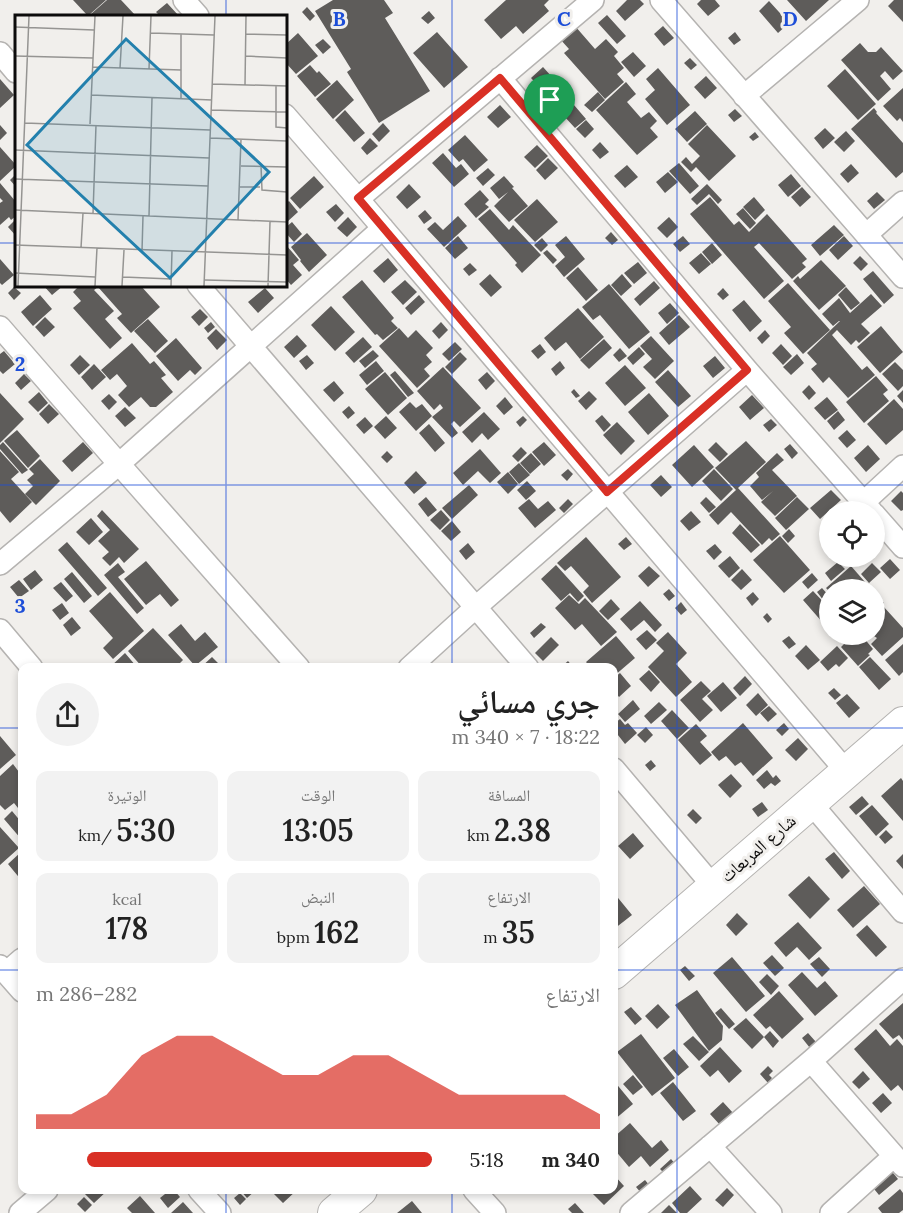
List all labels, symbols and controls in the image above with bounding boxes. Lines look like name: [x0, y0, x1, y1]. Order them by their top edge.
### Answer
text: B: [332, 6, 346, 31]
text: C: [557, 6, 571, 31]
text: D: [782, 6, 798, 31]
inset map: [15, 15, 286, 286]
pin: [524, 74, 575, 136]
icon: arrive: [533, 83, 566, 116]
text: 2: [15, 351, 25, 376]
map controls: [819, 501, 885, 645]
button: locate: [819, 501, 885, 567]
button: layers: [819, 579, 885, 645]
text: 3: [14, 593, 26, 618]
text: جري مسائي: [457, 680, 600, 722]
button: share: [36, 683, 99, 746]
text: 18:22 · 7 × 340 m: [452, 724, 600, 749]
text: الوتيرة: [108, 785, 146, 805]
text: الوقت: [301, 785, 335, 805]
text: المسافة: [488, 785, 530, 805]
street label: شارع المربعات: [716, 809, 800, 887]
text: 5:30: [116, 811, 176, 849]
text: 13:05: [282, 811, 354, 849]
text: 2.38: [494, 811, 551, 849]
text: /km: [78, 825, 116, 845]
text: km: [467, 825, 494, 845]
text: النبض: [301, 887, 335, 907]
text: الارتفاع: [487, 887, 531, 907]
text: kcal: [112, 889, 142, 909]
text: 178: [106, 909, 148, 947]
text: 162: [314, 913, 359, 951]
text: 35: [502, 913, 535, 951]
text: bpm: [277, 927, 314, 947]
text: m: [483, 927, 502, 947]
text: 282–286 m: [36, 981, 137, 1006]
text: الارتفاع: [545, 982, 600, 1007]
text: 5:18: [470, 1147, 504, 1172]
text: 340 m: [541, 1147, 600, 1172]

